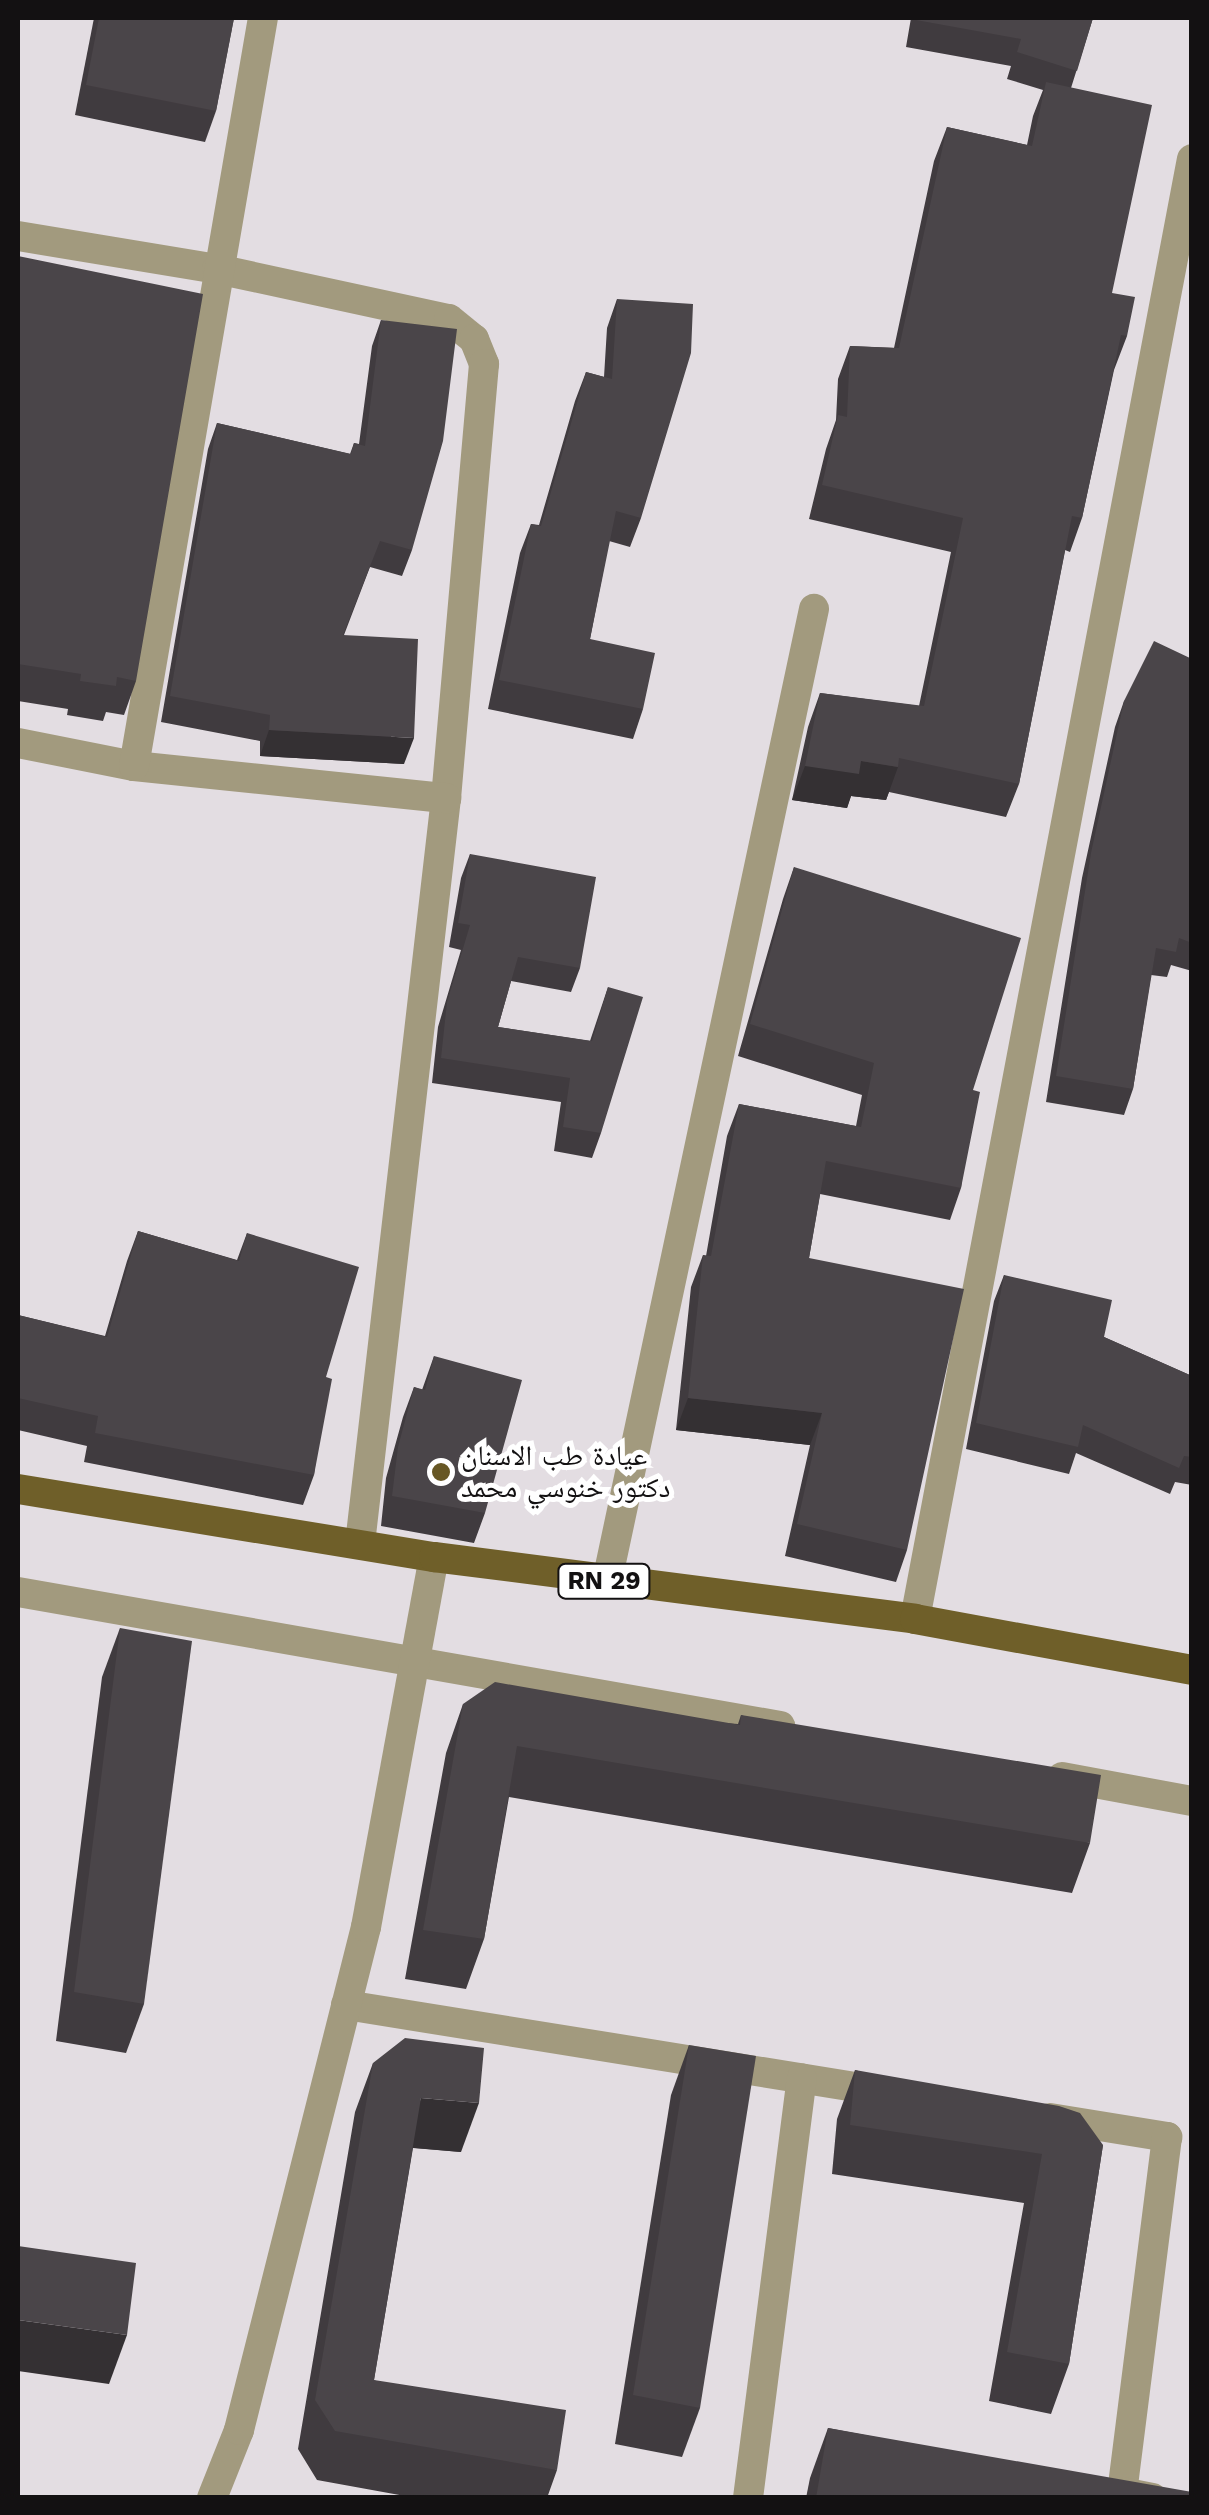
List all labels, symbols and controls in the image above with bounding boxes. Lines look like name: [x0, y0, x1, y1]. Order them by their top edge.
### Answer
place label: عيادة طب الاسنان دكتور خنوسي محمد: [461, 1439, 670, 1505]
marker: عيادة طب الاسنان دكتور خنوسي محمد: [430, 1461, 452, 1483]
road number: RN 29: [556, 1561, 652, 1601]

